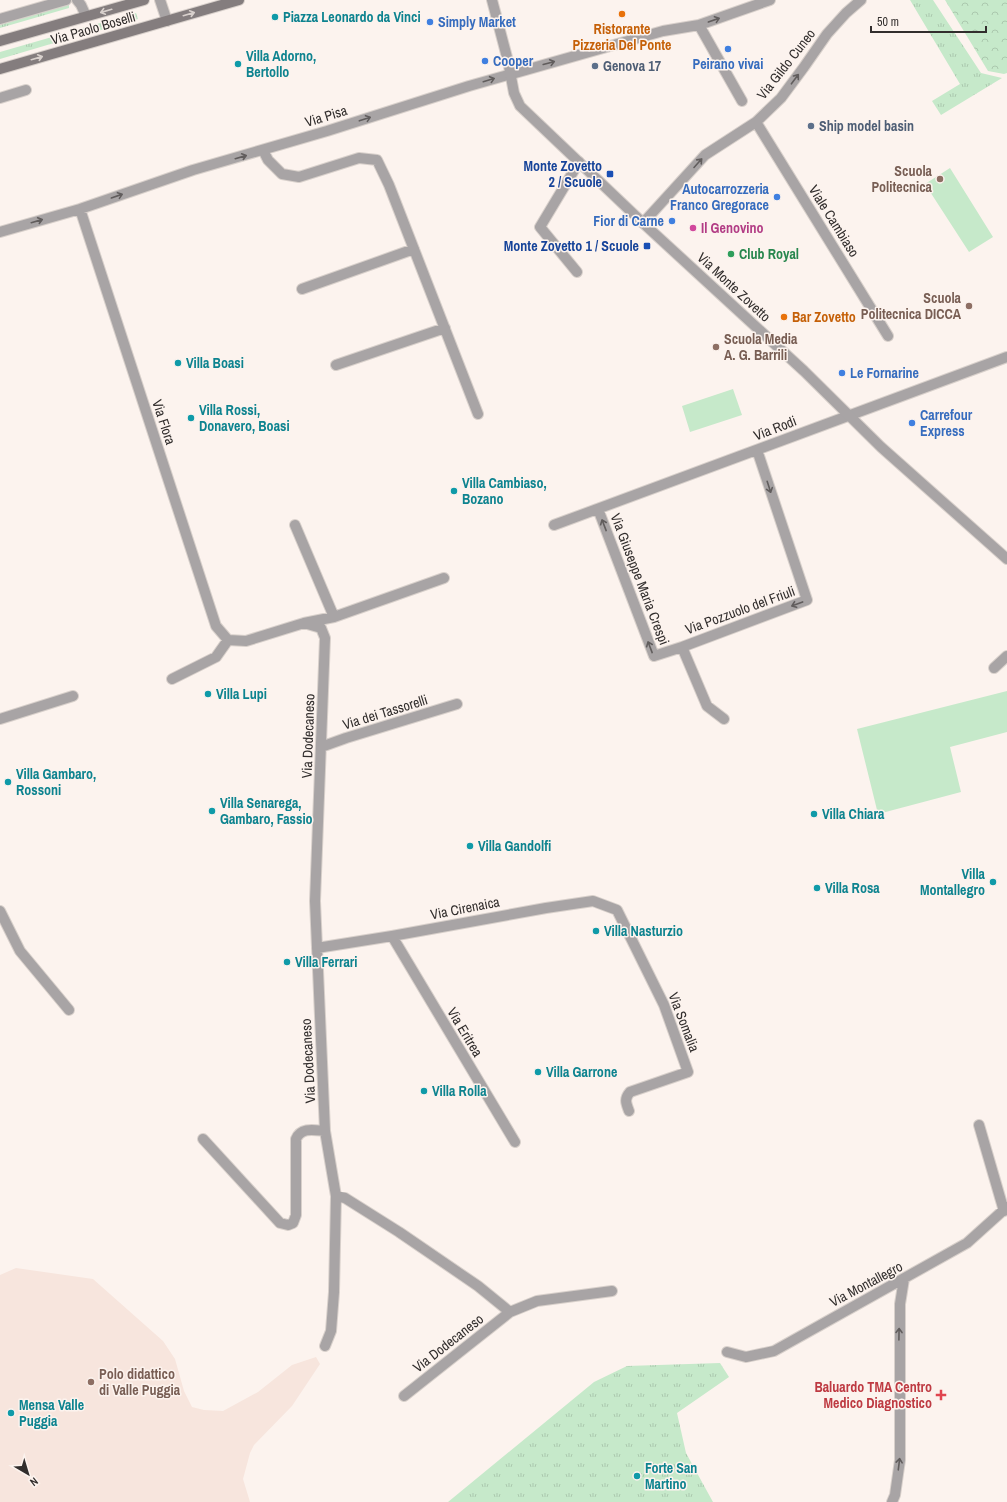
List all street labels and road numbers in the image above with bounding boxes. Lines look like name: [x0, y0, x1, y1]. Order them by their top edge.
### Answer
street label: Via Paolo Boselli: [49, 7, 137, 49]
street label: Via Gildo Cuneo: [753, 25, 819, 103]
street label: Via Pisa: [303, 101, 350, 131]
street label: Viale Cambiaso: [805, 182, 863, 260]
street label: Via Monte Zovetto: [694, 248, 774, 326]
street label: Via Flora: [148, 397, 180, 447]
street label: Via Rodi: [751, 412, 799, 444]
street label: Via Giuseppe Maria Crespi: [607, 511, 673, 647]
street label: Via Pozzuolo del Friuli: [683, 582, 797, 638]
street label: Via dei Tassorelli: [340, 691, 430, 733]
street label: Via Dodecaneso: [298, 693, 318, 779]
street label: Via Cirenaica: [429, 892, 502, 924]
street label: Via Somalia: [664, 990, 704, 1055]
street label: Via Eritrea: [443, 1004, 487, 1061]
street label: Via Dodecaneso: [297, 1018, 319, 1104]
street label: Via Montallegro: [826, 1257, 906, 1311]
street label: Via Dodecaneso: [409, 1310, 487, 1376]

